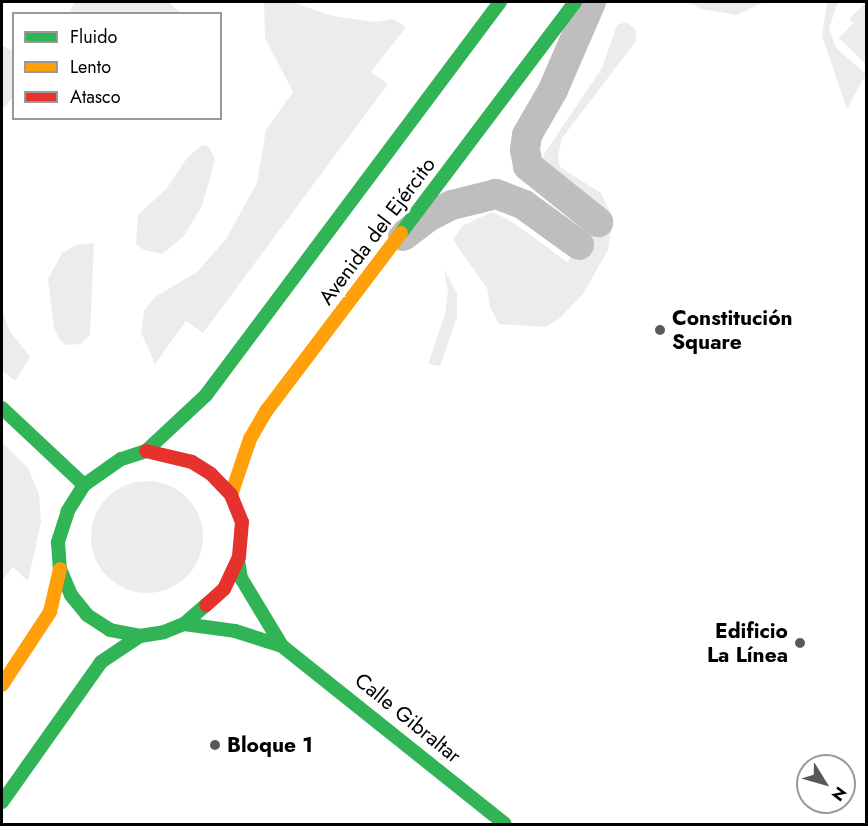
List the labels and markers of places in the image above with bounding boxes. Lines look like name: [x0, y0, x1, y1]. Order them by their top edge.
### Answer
place label: Constitución Square: [672, 305, 793, 355]
marker: Constitución Square: [653, 323, 667, 337]
place label: Edificio La Línea: [707, 618, 788, 668]
marker: Edificio La Línea: [793, 636, 807, 650]
place label: Bloque 1: [227, 732, 313, 758]
marker: Bloque 1: [208, 738, 222, 752]

